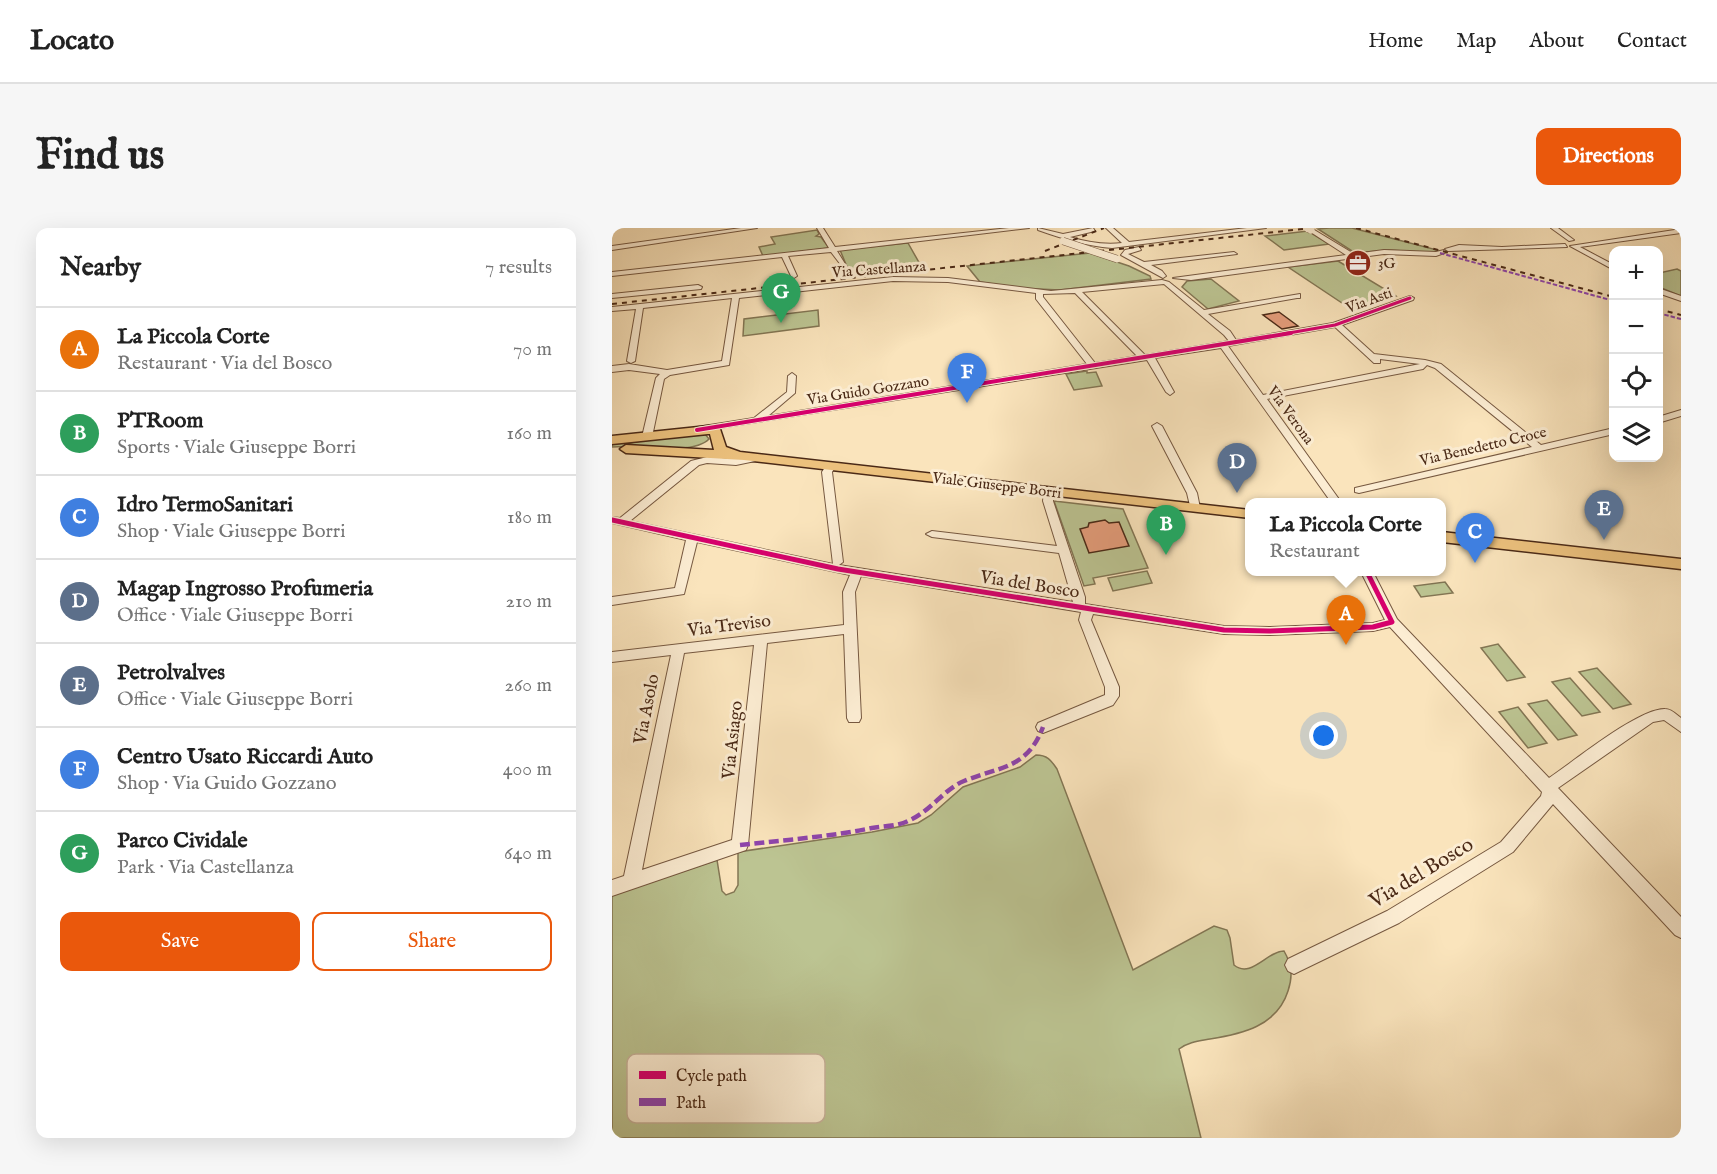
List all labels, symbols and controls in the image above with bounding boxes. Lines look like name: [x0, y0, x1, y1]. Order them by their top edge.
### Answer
text: Locato: [30, 24, 114, 59]
text: Home: [1368, 28, 1423, 55]
text: Map: [1456, 28, 1496, 55]
text: About: [1529, 28, 1584, 55]
text: Contact: [1617, 28, 1687, 55]
button: Directions: [1536, 128, 1681, 185]
text: Find us: [36, 130, 164, 183]
map controls: [1609, 246, 1663, 462]
button: +: [1609, 246, 1663, 300]
office icon: 3G: [1343, 248, 1373, 278]
text: Nearby: [60, 251, 141, 284]
place label: 3G: [1378, 254, 1396, 273]
text: 7 results: [485, 255, 552, 280]
street label: Via Castellanza: [830, 257, 927, 282]
pin: G: [762, 274, 800, 323]
street label: Via Asti: [1342, 283, 1395, 318]
button: −: [1609, 300, 1663, 354]
text: La Piccola Corte: [117, 323, 270, 351]
text: A: [73, 337, 86, 362]
text: 70 m: [513, 337, 552, 362]
text: Restaurant · Via del Bosco: [117, 351, 332, 376]
pin: F: [948, 354, 986, 403]
button: locate: [1609, 354, 1663, 408]
street label: Via Guido Gozzano: [805, 371, 930, 410]
street label: Via Verona: [1262, 382, 1318, 449]
text: PTRoom: [117, 407, 203, 435]
button: layers: [1609, 408, 1663, 462]
text: B: [73, 421, 86, 446]
text: 160 m: [506, 421, 552, 446]
street label: Via Benedetto Croce: [1417, 423, 1548, 471]
text: Sports · Viale Giuseppe Borri: [117, 435, 356, 460]
pin: D: [1218, 444, 1256, 493]
street label: Viale Giuseppe Borri: [930, 468, 1062, 503]
pin: E: [1584, 490, 1624, 540]
text: Idro TermoSanitari: [117, 491, 293, 519]
popup: [1245, 498, 1446, 576]
text: C: [72, 505, 87, 530]
text: 180 m: [507, 505, 552, 530]
pin: B: [1146, 506, 1186, 555]
text: La Piccola Corte: [1269, 511, 1422, 539]
pin: C: [1456, 514, 1494, 563]
text: Shop · Viale Giuseppe Borri: [117, 519, 346, 544]
text: Restaurant: [1269, 539, 1360, 564]
street label: Via del Bosco: [977, 566, 1081, 605]
text: Magap Ingrosso Profumeria: [117, 575, 373, 603]
text: D: [71, 589, 88, 614]
text: 210 m: [506, 589, 552, 614]
pin: A: [1326, 596, 1366, 645]
text: Office · Viale Giuseppe Borri: [117, 603, 353, 628]
street label: Via Treviso: [685, 610, 772, 643]
text: Petrolvalves: [117, 659, 225, 687]
street label: Via Asolo: [629, 672, 666, 747]
text: E: [73, 673, 86, 698]
text: 260 m: [505, 673, 552, 698]
text: Office · Viale Giuseppe Borri: [117, 687, 353, 712]
street label: Via Asiago: [718, 699, 749, 782]
your location: [1309, 721, 1338, 750]
text: Centro Usato Riccardi Auto: [117, 743, 373, 771]
text: F: [73, 757, 86, 782]
text: 400 m: [503, 757, 552, 782]
text: Shop · Via Guido Gozzano: [117, 771, 337, 796]
text: Parco Cividale: [117, 827, 247, 855]
street label: Via del Bosco: [1364, 832, 1479, 916]
text: G: [72, 841, 87, 866]
text: 640 m: [504, 841, 552, 866]
text: Park · Via Castellanza: [117, 855, 294, 880]
button: Save: [60, 912, 300, 971]
button: Share: [312, 912, 552, 971]
legend: [627, 1054, 825, 1123]
text: Cycle path: [676, 1067, 747, 1087]
text: Path: [676, 1094, 707, 1114]

